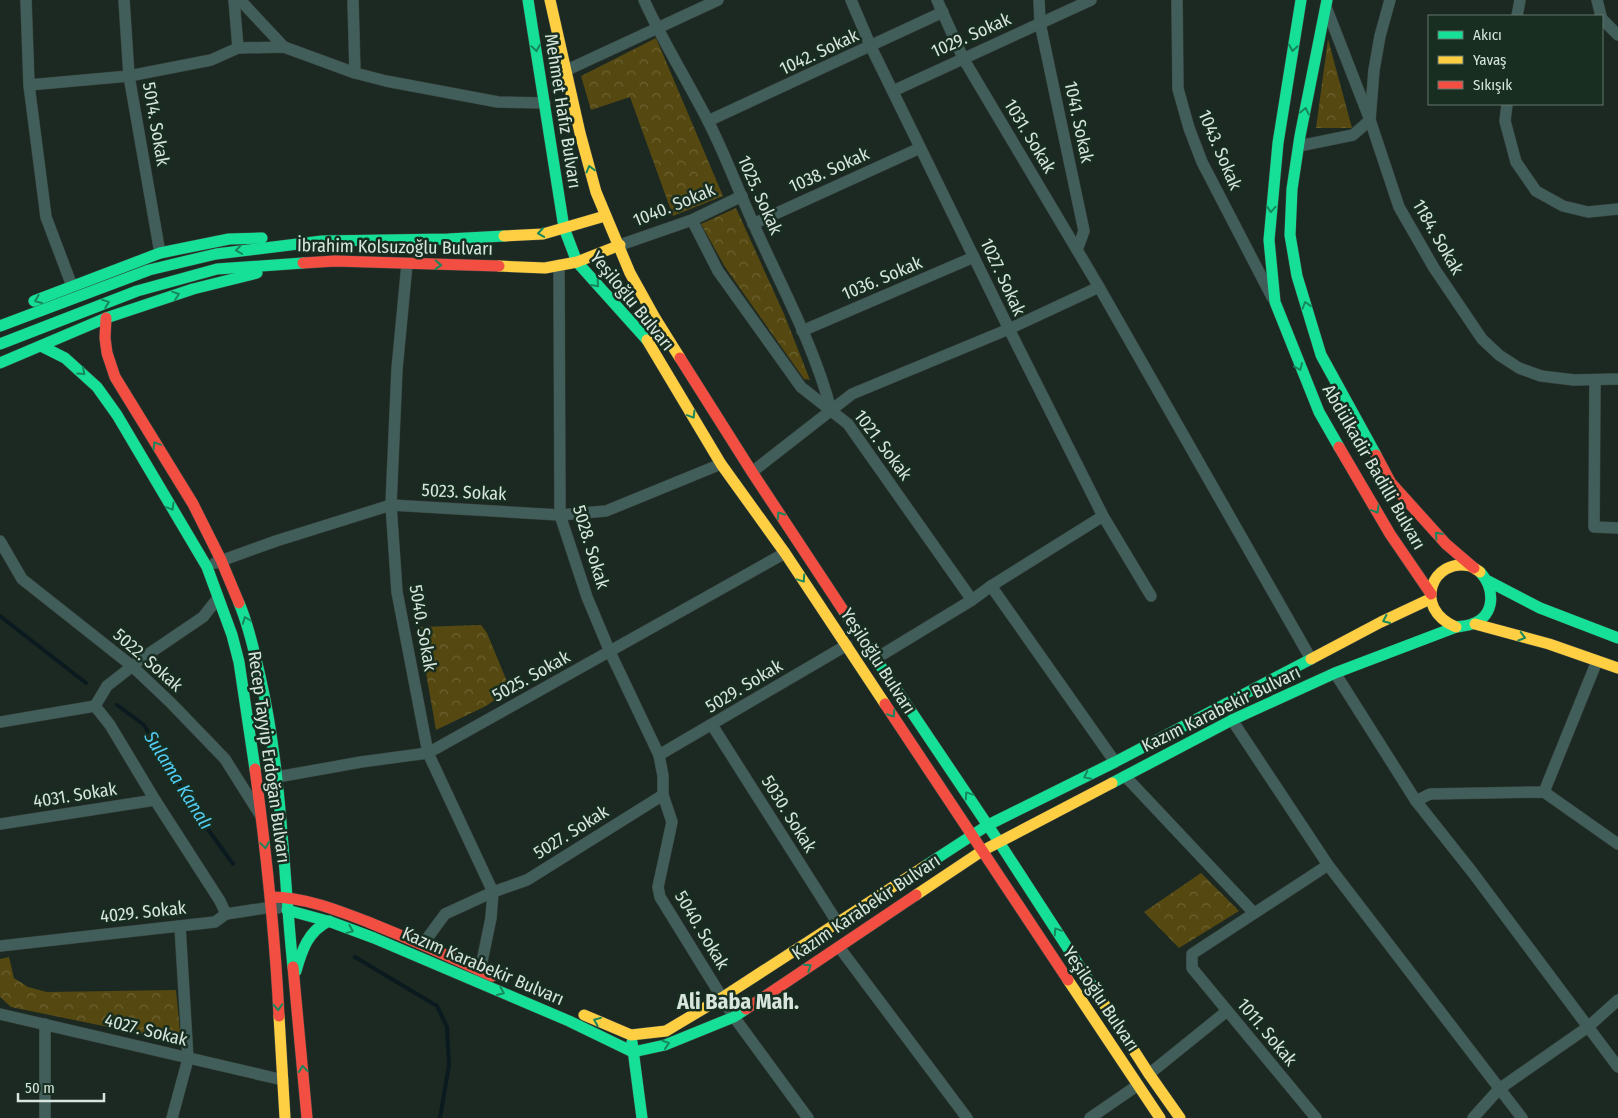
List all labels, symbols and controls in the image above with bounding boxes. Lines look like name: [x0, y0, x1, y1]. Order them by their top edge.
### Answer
street label: 1029. Sokak: [928, 8, 1015, 62]
legend: [1428, 15, 1603, 105]
street label: 1042. Sokak: [776, 24, 863, 80]
text: Akıcı: [1473, 26, 1502, 44]
street label: Mehmet Hafız Bulvarı: [540, 32, 586, 190]
one-way arrow: [1288, 44, 1298, 52]
one-way arrow: [530, 45, 541, 53]
text: Yavaş: [1473, 51, 1507, 69]
text: Sıkışık: [1473, 76, 1512, 94]
street label: 1041. Sokak: [1060, 79, 1099, 165]
street label: 5014. Sokak: [138, 80, 174, 168]
street label: 1031. Sokak: [999, 95, 1061, 178]
street label: 1043. Sokak: [1193, 107, 1247, 194]
one-way arrow: [1300, 107, 1310, 115]
street label: 1038. Sokak: [786, 142, 873, 197]
street label: 1025. Sokak: [733, 152, 787, 238]
one-way arrow: [585, 165, 596, 174]
street label: 1040. Sokak: [630, 178, 719, 231]
street label: 1184. Sokak: [1408, 195, 1469, 279]
one-way arrow: [1265, 205, 1276, 213]
one-way arrow: [536, 228, 545, 238]
street label: İbrahim Kolsuzoğlu Bulvarı: [297, 234, 493, 260]
street label: 1027. Sokak: [975, 235, 1031, 320]
one-way arrow: [235, 245, 244, 255]
street label: Yeşiloğlu Bulvarı: [585, 247, 679, 355]
street label: 1036. Sokak: [839, 251, 926, 305]
one-way arrow: [434, 259, 442, 270]
one-way arrow: [591, 279, 600, 288]
one-way arrow: [171, 290, 179, 300]
one-way arrow: [34, 294, 43, 304]
one-way arrow: [101, 299, 110, 309]
one-way arrow: [1302, 302, 1312, 310]
one-way arrow: [1294, 362, 1304, 370]
one-way arrow: [76, 367, 85, 376]
street label: Abdülkadir Badilli Bulvarı: [1318, 381, 1430, 553]
street label: 1021. Sokak: [849, 405, 917, 485]
one-way arrow: [685, 410, 695, 419]
one-way arrow: [153, 441, 163, 450]
street label: 5023. Sokak: [421, 479, 508, 505]
one-way arrow: [165, 502, 175, 511]
street label: 5028. Sokak: [568, 503, 614, 592]
one-way arrow: [1369, 504, 1379, 513]
one-way arrow: [777, 511, 786, 521]
one-way arrow: [1435, 531, 1444, 540]
one-way arrow: [796, 573, 805, 582]
street label: 5040. Sokak: [405, 583, 442, 674]
street label: Yeşiloğlu Bulvarı: [836, 604, 920, 718]
one-way arrow: [1382, 613, 1391, 624]
one-way arrow: [242, 617, 252, 625]
street label: 5022. Sokak: [109, 624, 188, 697]
one-way arrow: [1518, 631, 1526, 641]
street label: 5025. Sokak: [488, 645, 574, 706]
street label: Recep Tayyip Erdoğan Bulvarı: [243, 650, 295, 864]
street label: 5029. Sokak: [702, 654, 787, 718]
street label: Kazım Karabekir Bulvarı: [1138, 661, 1304, 757]
one-way arrow: [885, 709, 895, 718]
water label: Sulama Kanalı: [139, 726, 218, 834]
one-way arrow: [1083, 769, 1092, 779]
street label: 5030. Sokak: [757, 771, 822, 857]
street label: 4031. Sokak: [32, 777, 119, 812]
one-way arrow: [965, 792, 974, 801]
street label: 5027. Sokak: [529, 800, 613, 864]
one-way arrow: [260, 841, 270, 849]
street label: Kazım Karabekir Bulvarı: [788, 849, 944, 965]
street label: 5040. Sokak: [670, 887, 734, 974]
street label: 4029. Sokak: [99, 896, 188, 927]
street label: Kazım Karabekir Bulvarı: [399, 922, 567, 1010]
one-way arrow: [346, 924, 354, 934]
one-way arrow: [1054, 928, 1063, 937]
street label: Yeşiloğlu Bulvarı: [1058, 943, 1144, 1055]
one-way arrow: [803, 964, 812, 973]
one-way arrow: [496, 985, 505, 996]
district label: Ali Baba Mah.: [676, 988, 799, 1015]
street label: 1011. Sokak: [1232, 994, 1302, 1071]
one-way arrow: [273, 1003, 284, 1011]
street label: 4027. Sokak: [102, 1009, 190, 1051]
one-way arrow: [593, 1016, 601, 1026]
one-way arrow: [661, 1040, 670, 1050]
one-way arrow: [298, 1065, 309, 1073]
scale bar: [18, 1070, 104, 1102]
text: 50 m: [25, 1079, 55, 1097]

